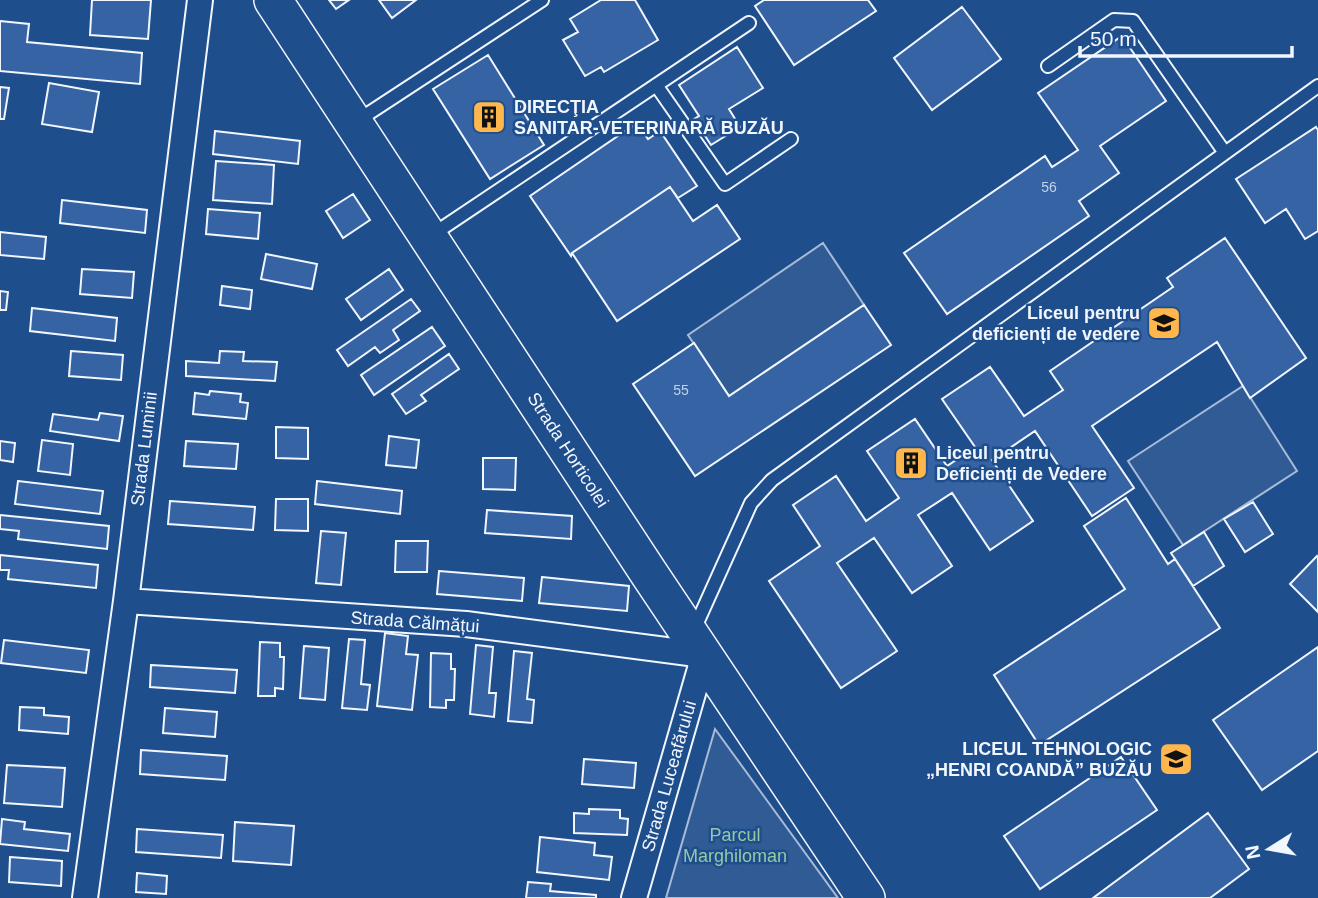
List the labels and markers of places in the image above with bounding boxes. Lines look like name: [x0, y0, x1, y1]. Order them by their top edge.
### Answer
place label: DIRECŢIA SANITAR-VETERINARĂ BUZĂU: [514, 97, 784, 138]
building icon: DIRECŢIA SANITAR-VETERINARĂ BUZĂU: [470, 98, 508, 136]
place label: Liceul pentru deficienți de vedere: [972, 303, 1140, 344]
school or university icon: Liceul pentru deficienți de vedere: [1145, 304, 1183, 342]
place label: Liceul pentru Deficienți de Vedere: [936, 443, 1107, 484]
building icon: Liceul pentru Deficienți de Vedere: [892, 444, 930, 482]
place label: LICEUL TEHNOLOGIC „HENRI COANDĂ” BUZĂU: [926, 739, 1152, 780]
school or university icon: LICEUL TEHNOLOGIC „HENRI COANDĂ” BUZĂU: [1157, 740, 1195, 778]

